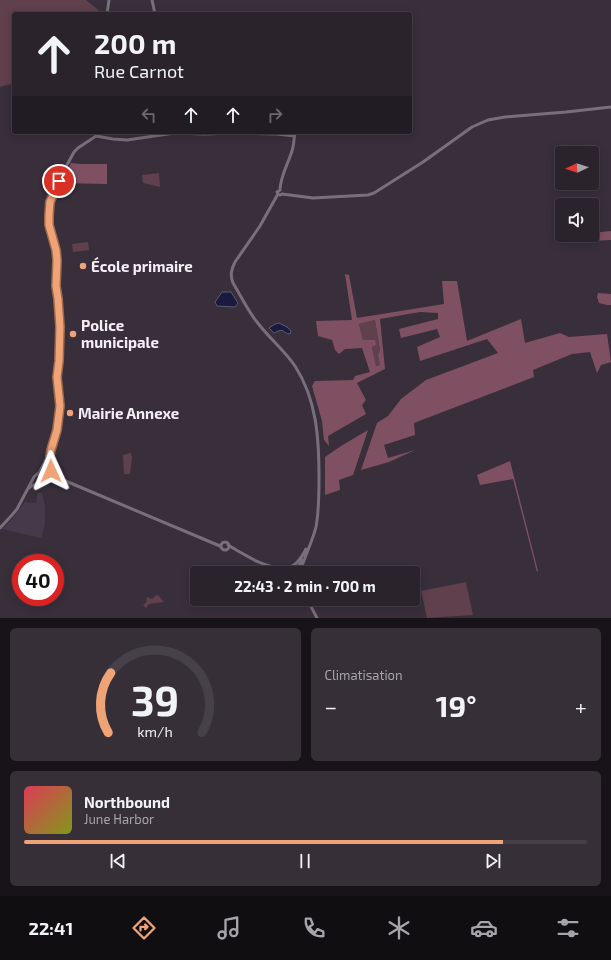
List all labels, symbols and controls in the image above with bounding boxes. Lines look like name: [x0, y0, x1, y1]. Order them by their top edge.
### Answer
text: 200 m: [94, 26, 176, 60]
icon: ahead: [28, 28, 80, 80]
text: Rue Carnot: [94, 60, 184, 82]
icon: left: [138, 104, 160, 126]
icon: ahead: [180, 104, 202, 126]
icon: ahead: [222, 104, 244, 126]
icon: right: [264, 104, 286, 126]
north arrow: [555, 146, 599, 190]
map controls: [555, 146, 599, 242]
pin: [42, 164, 76, 198]
icon: arrive: [48, 170, 70, 192]
button: sound: [555, 198, 599, 242]
place label: École primaire: [91, 256, 193, 275]
marker: École primaire: [78, 261, 88, 271]
place label: Police municipale: [81, 316, 159, 351]
marker: Police municipale: [68, 329, 78, 339]
place label: Mairie Annexe: [78, 404, 179, 422]
marker: Mairie Annexe: [65, 408, 75, 418]
position arrow: [30, 450, 72, 492]
speed limit sign: 40: [12, 554, 64, 606]
text: 22:43 · 2 min · 700 m: [234, 577, 376, 595]
text: Climatisation: [325, 667, 403, 683]
text: 39: [131, 673, 179, 723]
text: 19°: [436, 687, 477, 723]
text: −: [325, 693, 337, 719]
text: +: [575, 693, 587, 719]
text: km/h: [138, 722, 173, 739]
text: Northbound: [84, 793, 170, 811]
text: June Harbor: [84, 811, 154, 827]
icon: previous: [107, 850, 129, 872]
icon: pause: [294, 850, 316, 872]
icon: next: [482, 850, 504, 872]
icon: directions: [130, 914, 158, 942]
icon: music: [215, 914, 243, 942]
icon: phone: [300, 914, 328, 942]
icon: climate: [385, 914, 413, 942]
icon: car: [470, 914, 498, 942]
icon: filters: [554, 914, 582, 942]
text: 22:41: [28, 917, 73, 939]

